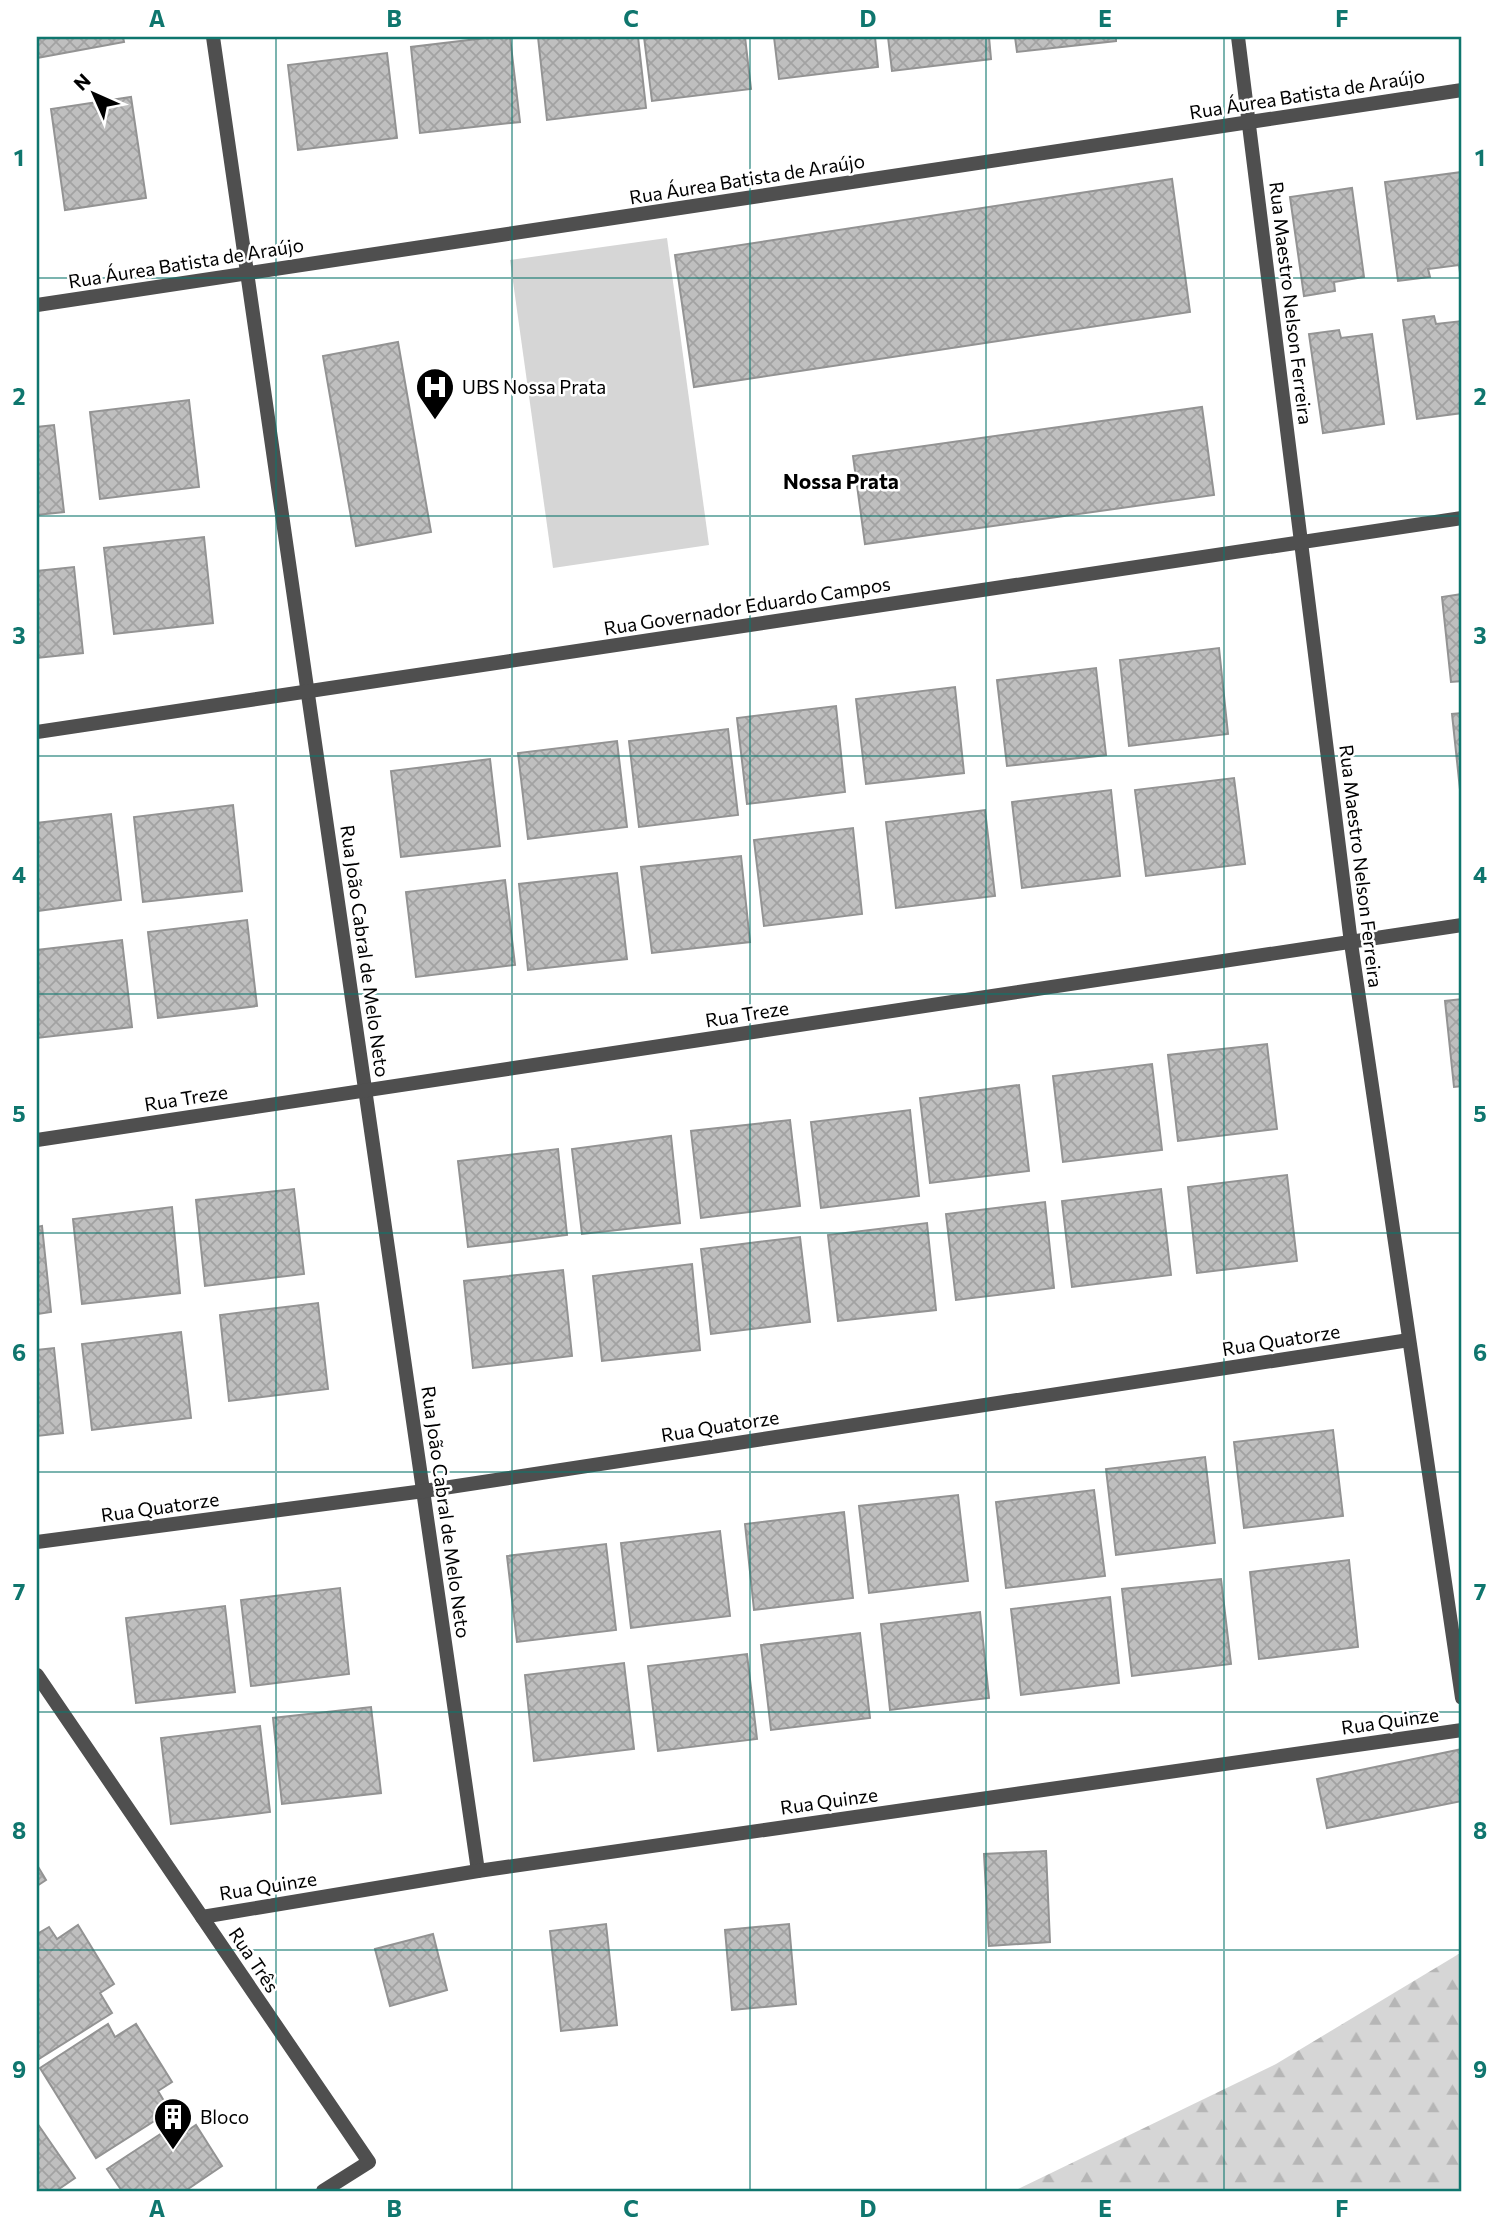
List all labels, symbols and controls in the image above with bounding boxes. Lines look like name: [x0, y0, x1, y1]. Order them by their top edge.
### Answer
text: A: [149, 4, 166, 32]
text: B: [386, 4, 402, 32]
text: C: [623, 4, 639, 32]
text: D: [860, 4, 877, 32]
text: E: [1098, 4, 1112, 32]
text: F: [1335, 4, 1349, 32]
north arrow: [60, 60, 130, 130]
street label: Rua Áurea Batista de Araújo: [1188, 64, 1426, 123]
text: N: [68, 68, 95, 95]
text: 1: [14, 143, 24, 171]
text: 1: [1475, 143, 1485, 171]
street label: Rua Áurea Batista de Araújo: [628, 149, 866, 208]
street label: Rua Maestro Nelson Ferreira: [1265, 180, 1318, 426]
street label: Rua Áurea Batista de Araújo: [67, 233, 305, 292]
hospital icon: UBS Nossa Prata: [414, 366, 456, 421]
place label: UBS Nossa Prata: [462, 375, 606, 398]
text: 2: [12, 382, 26, 410]
text: 2: [1473, 382, 1487, 410]
district label: Nossa Prata: [783, 468, 899, 493]
street label: Rua Governador Eduardo Campos: [602, 571, 892, 640]
text: 3: [12, 621, 26, 649]
text: 3: [1473, 621, 1487, 649]
street label: Rua Maestro Nelson Ferreira: [1335, 743, 1388, 989]
street label: Rua João Cabral de Melo Neto: [336, 823, 395, 1078]
text: 4: [12, 860, 26, 888]
text: 4: [1473, 860, 1487, 888]
street label: Rua Treze: [704, 996, 790, 1031]
street label: Rua Treze: [143, 1080, 229, 1115]
text: 5: [12, 1099, 26, 1127]
text: 5: [1473, 1099, 1487, 1127]
street label: Rua Quatorze: [1220, 1319, 1341, 1360]
text: 6: [12, 1338, 26, 1366]
text: 6: [1473, 1338, 1487, 1366]
street label: Rua João Cabral de Melo Neto: [417, 1384, 476, 1639]
street label: Rua Quatorze: [659, 1405, 780, 1446]
street label: Rua Quatorze: [99, 1487, 220, 1526]
text: 7: [13, 1577, 25, 1605]
text: 7: [1474, 1577, 1486, 1605]
street label: Rua Quinze: [1340, 1702, 1440, 1739]
street label: Rua Quinze: [779, 1782, 879, 1819]
text: 8: [12, 1816, 26, 1844]
text: 8: [1473, 1816, 1487, 1844]
street label: Rua Quinze: [218, 1866, 318, 1905]
street label: Rua Três: [224, 1923, 284, 1997]
text: 9: [12, 2055, 26, 2083]
text: 9: [1473, 2055, 1487, 2083]
building icon: Bloco: [152, 2096, 194, 2151]
place label: Bloco: [200, 2105, 249, 2128]
text: A: [149, 2194, 166, 2222]
text: B: [386, 2194, 402, 2222]
text: C: [623, 2194, 639, 2222]
text: D: [860, 2194, 877, 2222]
text: E: [1098, 2194, 1112, 2222]
text: F: [1335, 2194, 1349, 2222]

